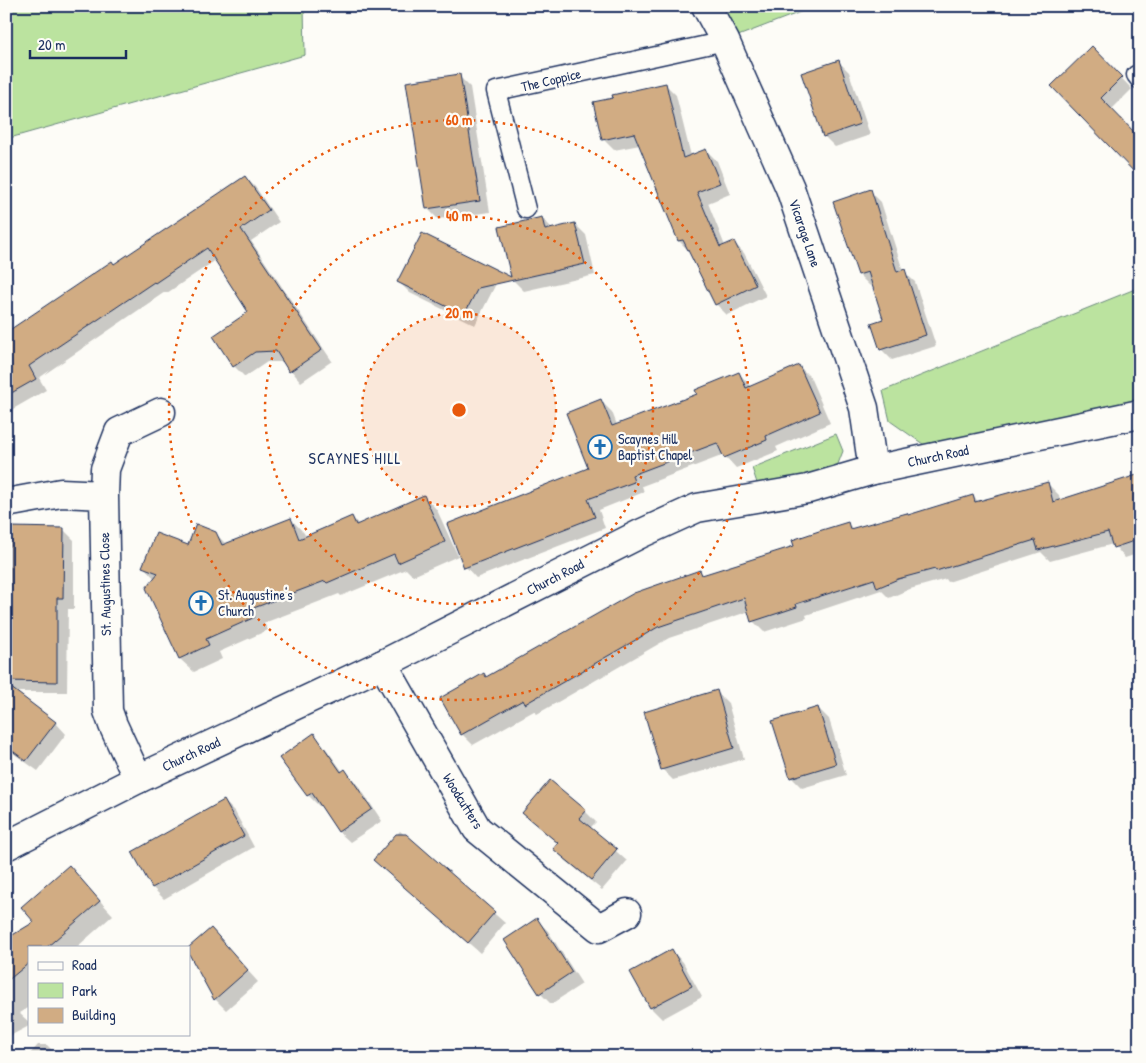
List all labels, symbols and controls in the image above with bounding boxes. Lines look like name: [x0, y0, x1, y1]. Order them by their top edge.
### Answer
scale bar: [30, 28, 126, 60]
text: 20 m: [38, 34, 65, 55]
street label: The Coppice: [519, 63, 583, 97]
text: 60 m: [446, 109, 472, 130]
street label: Vicarage Lane: [784, 196, 826, 270]
text: 40 m: [446, 205, 472, 226]
text: 20 m: [445, 302, 473, 323]
centre of rings: [450, 401, 468, 419]
place label: Scaynes Hill Baptist Chapel: [618, 429, 693, 465]
church icon: Scaynes Hill Baptist Chapel: [587, 434, 613, 460]
street label: Church Road: [906, 440, 971, 471]
district label: SCAYNES HILL: [309, 447, 401, 469]
street label: St. Augustines Close: [94, 532, 116, 636]
street label: Church Road: [523, 554, 587, 599]
place label: St. Augustine's Church: [218, 585, 293, 620]
church icon: St. Augustine's Church: [188, 590, 214, 616]
street label: Church Road: [159, 732, 223, 775]
street label: Woodcutters: [439, 769, 488, 832]
legend: [28, 946, 190, 1036]
text: Road: [72, 954, 97, 975]
text: Park: [72, 980, 97, 1001]
text: Building: [72, 1004, 116, 1025]

